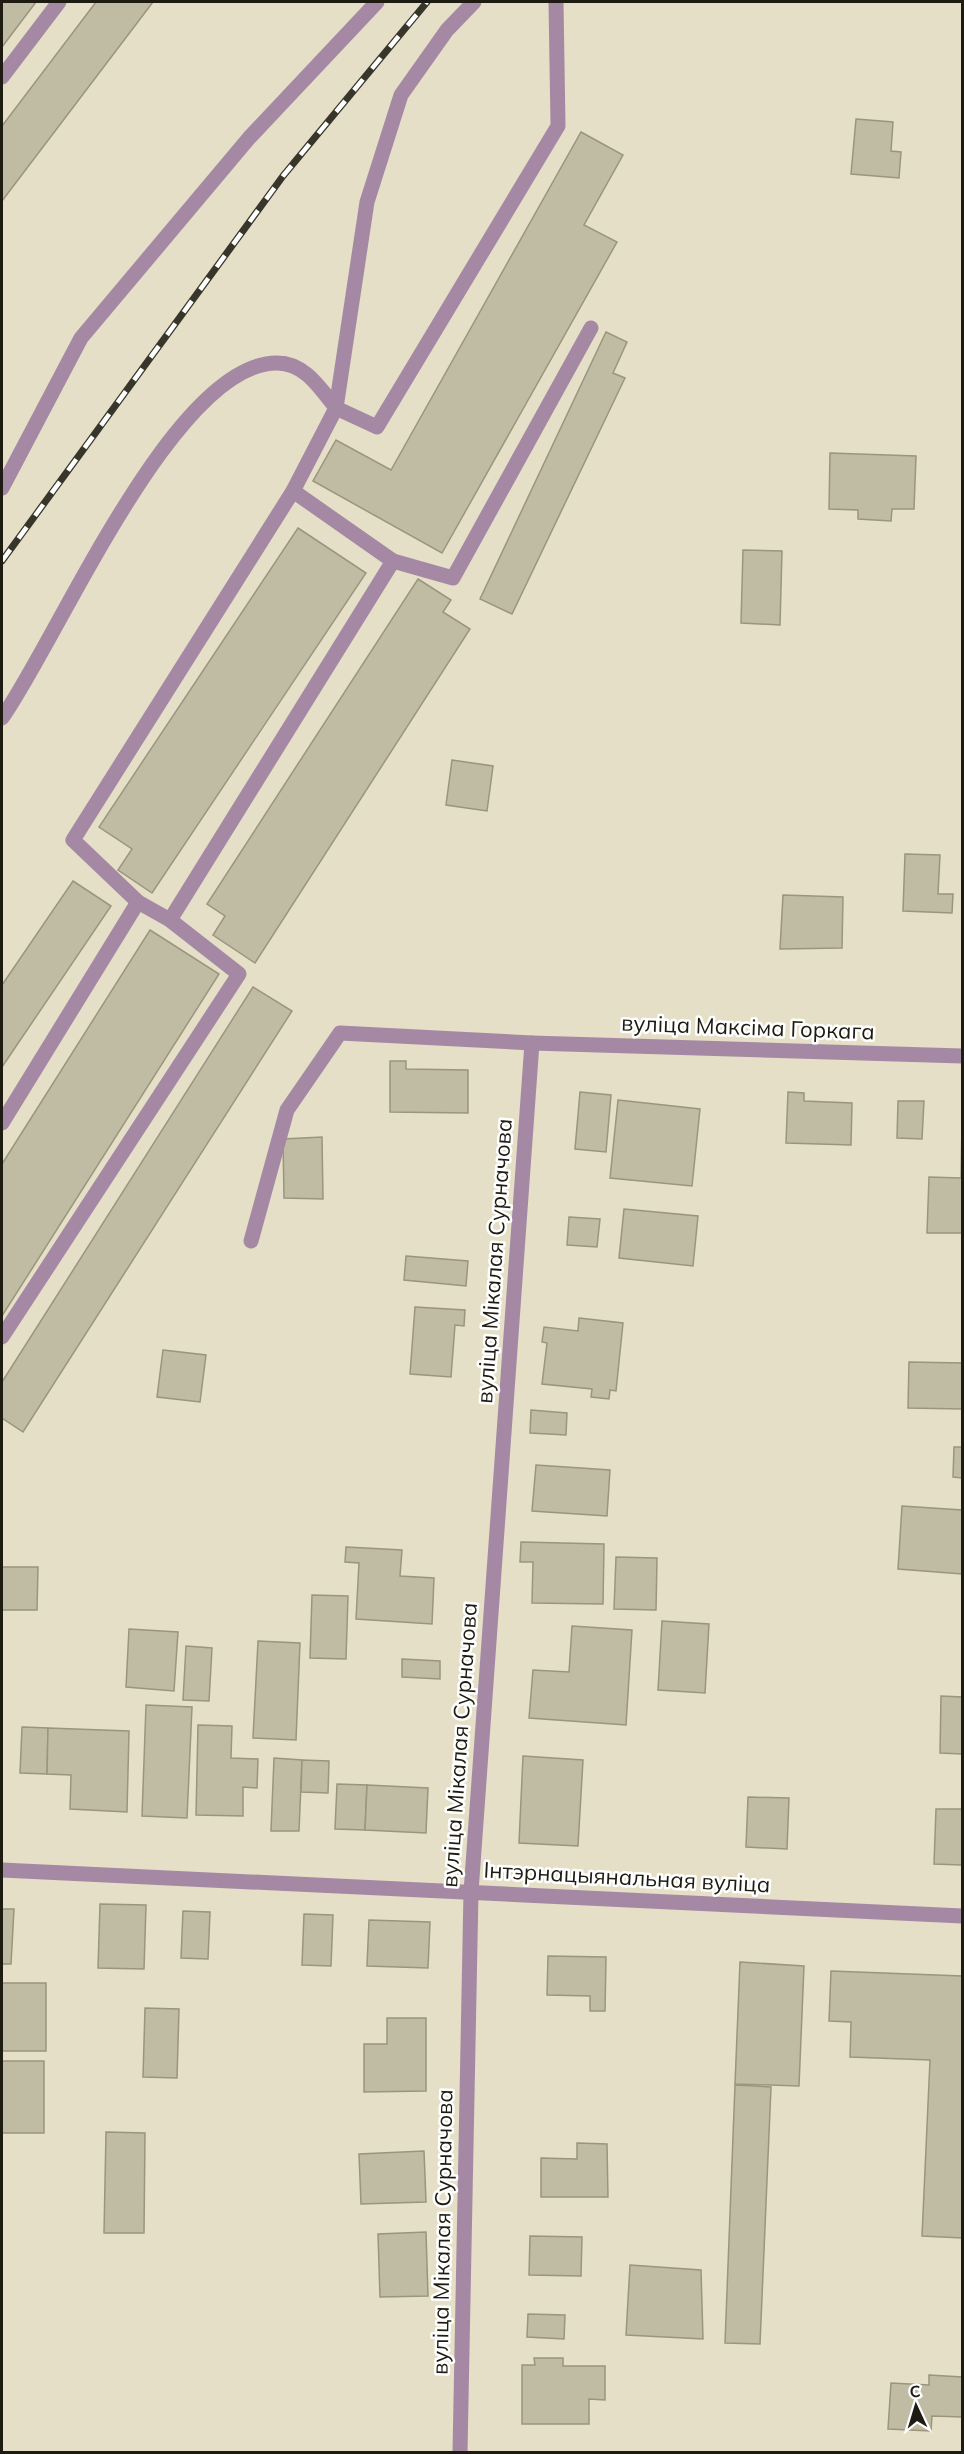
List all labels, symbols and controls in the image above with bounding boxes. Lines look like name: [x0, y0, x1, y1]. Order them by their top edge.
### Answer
street label: вуліца Максіма Горкага: [621, 1009, 875, 1045]
street label: вуліца Мікалая Сурначова: [470, 1118, 518, 1404]
street label: вуліца Мікалая Сурначова: [435, 1602, 483, 1888]
street label: Інтэрнацыянальная вуліца: [483, 1856, 771, 1898]
street label: вуліца Мікалая Сурначова: [426, 2089, 458, 2375]
north arrow: [886, 2376, 946, 2436]
text: С: [909, 2381, 921, 2401]

